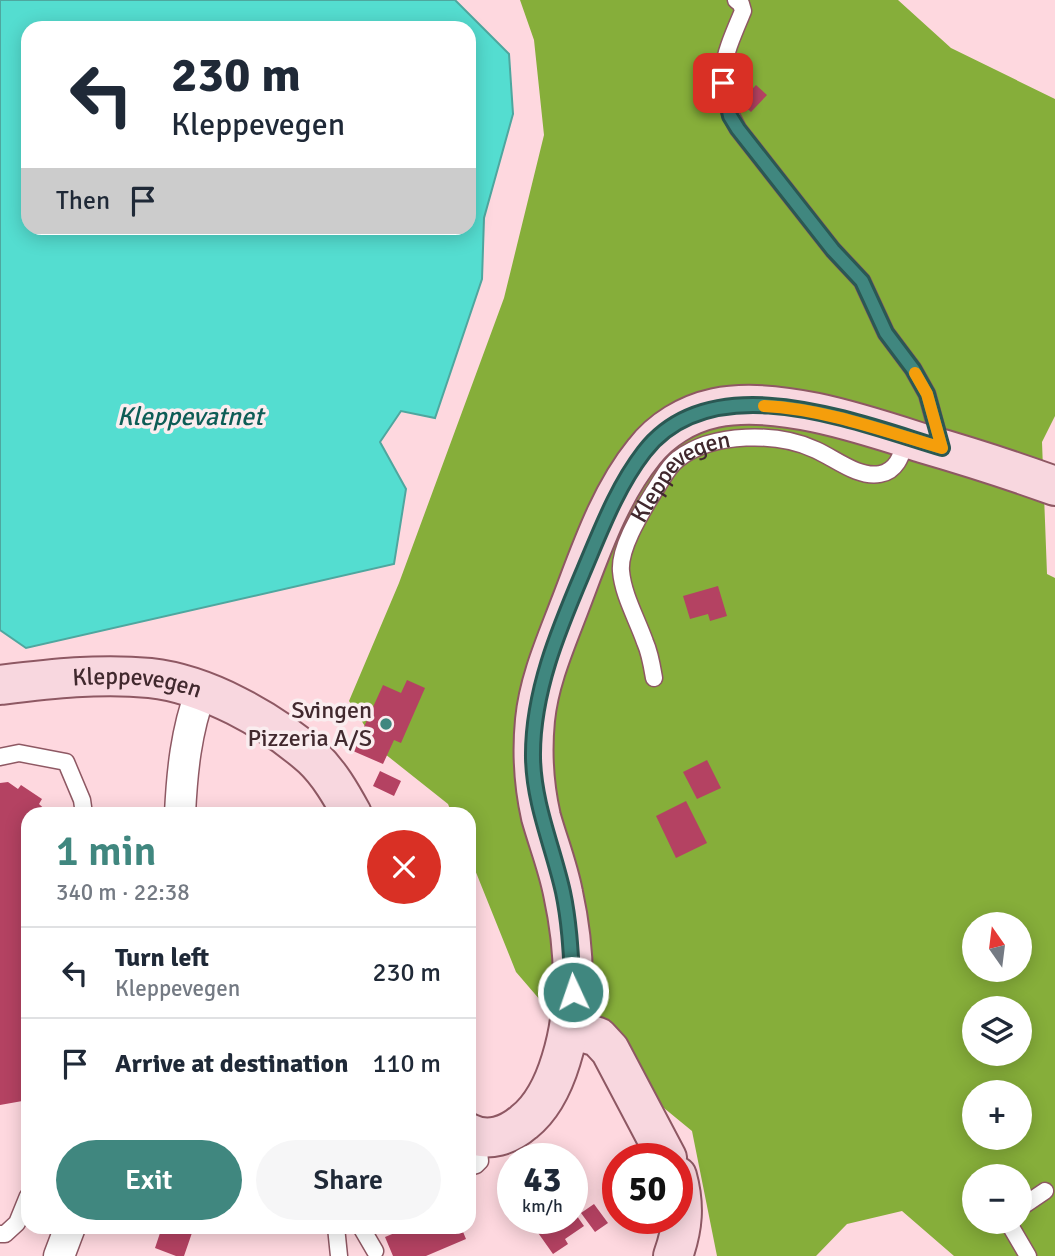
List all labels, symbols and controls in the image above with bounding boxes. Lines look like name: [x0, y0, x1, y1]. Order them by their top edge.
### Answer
text: 230 m: [171, 45, 301, 105]
icon: left: [56, 49, 147, 140]
pin: [693, 53, 753, 113]
icon: arrive: [704, 64, 742, 102]
text: Kleppevegen: [171, 105, 345, 144]
icon: arrive: [124, 182, 162, 220]
text: Then: [56, 185, 110, 217]
water label: Kleppevatnet: [117, 401, 266, 433]
street label: Kleppevegen: [624, 424, 733, 528]
street label: Kleppevegen: [71, 661, 206, 705]
place label: Svingen Pizzeria A/S: [247, 695, 372, 753]
marker: Svingen Pizzeria A/S: [378, 716, 394, 732]
text: 1 min: [56, 826, 157, 877]
button: close: [367, 830, 441, 904]
text: 340 m · 22:38: [56, 878, 190, 907]
north arrow: [962, 912, 1032, 982]
map controls: [962, 912, 1032, 1234]
text: Turn left: [115, 942, 209, 974]
icon: left: [56, 954, 94, 992]
position arrow: [536, 955, 610, 1029]
text: 230 m: [372, 957, 441, 989]
text: Kleppevegen: [115, 974, 240, 1003]
button: layers: [962, 996, 1032, 1066]
icon: arrive: [56, 1045, 94, 1083]
text: Arrive at destination: [115, 1048, 348, 1080]
text: 110 m: [372, 1048, 441, 1080]
button: +: [962, 1080, 1032, 1150]
button: Exit: [56, 1140, 242, 1220]
button: Share: [256, 1140, 441, 1220]
speed limit sign: 50: [602, 1143, 693, 1234]
text: 43: [524, 1158, 561, 1201]
button: −: [962, 1164, 1032, 1234]
text: km/h: [522, 1195, 563, 1217]

